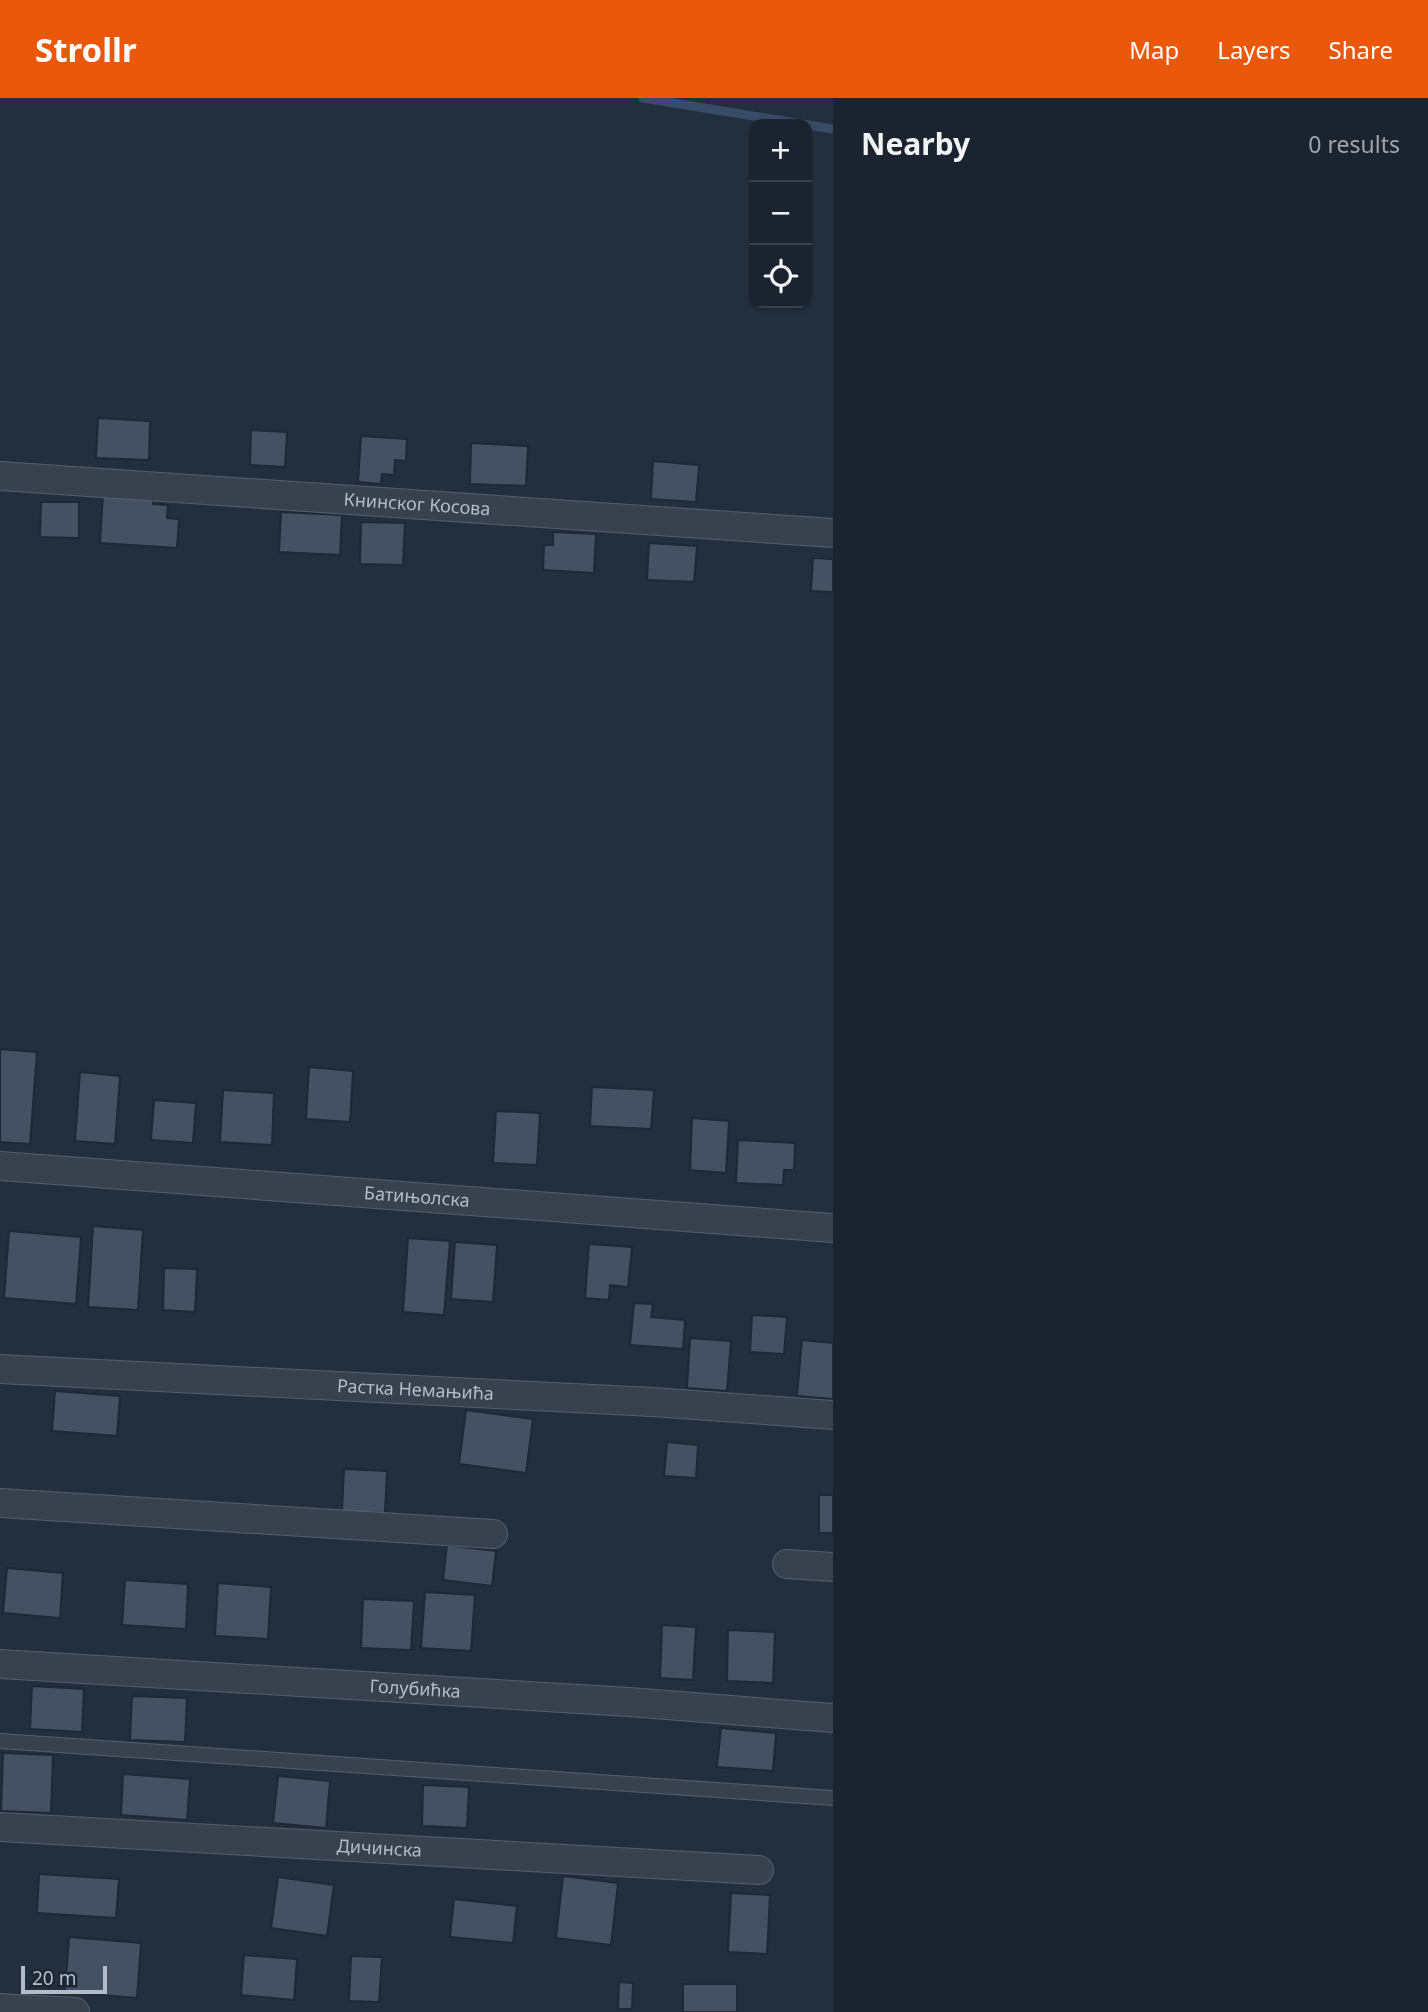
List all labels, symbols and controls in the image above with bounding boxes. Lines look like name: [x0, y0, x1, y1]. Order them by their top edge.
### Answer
text: Strollr: [35, 27, 137, 72]
text: Map: [1129, 33, 1179, 66]
text: Layers: [1217, 33, 1291, 66]
text: Share: [1329, 33, 1393, 66]
map controls: [749, 119, 812, 308]
button: +: [749, 119, 812, 182]
text: Nearby: [861, 123, 970, 164]
text: 0 results: [1308, 128, 1400, 160]
button: −: [749, 182, 812, 245]
button: locate: [749, 245, 812, 308]
street label: Книнског Косова: [343, 487, 491, 521]
street label: Батињолска: [363, 1180, 471, 1212]
street label: Растка Немањића: [336, 1373, 495, 1405]
street label: Голубићка: [369, 1673, 462, 1703]
street label: Дичинска: [336, 1833, 423, 1862]
scale bar: [21, 1963, 107, 1995]
text: 20 m: [32, 1965, 76, 1991]

